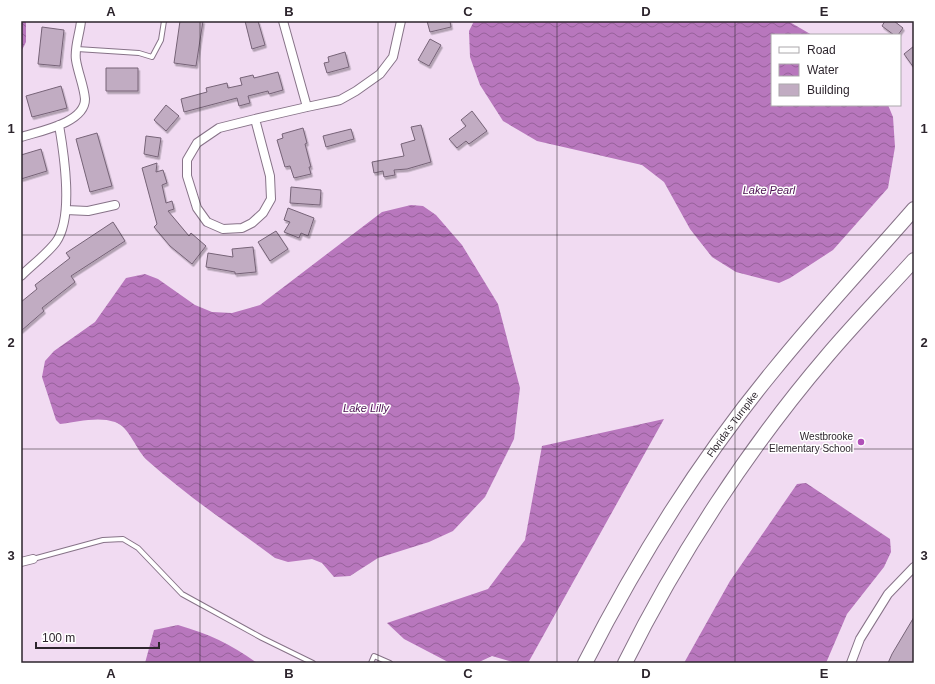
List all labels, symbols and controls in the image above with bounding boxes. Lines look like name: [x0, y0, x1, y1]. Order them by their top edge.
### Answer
text: A: [106, 4, 116, 19]
text: B: [284, 4, 294, 19]
text: C: [463, 4, 473, 19]
text: D: [641, 4, 651, 19]
text: E: [820, 4, 829, 19]
legend: [771, 34, 901, 106]
text: Road: [807, 43, 836, 57]
text: Water: [807, 63, 839, 77]
text: Building: [807, 83, 850, 97]
text: 1: [7, 121, 15, 136]
text: 1: [920, 121, 928, 136]
water label: Lake Pearl: [743, 184, 796, 196]
text: 2: [7, 335, 15, 350]
text: 2: [920, 335, 928, 350]
street label: Florida's Turnpike: [704, 389, 760, 459]
water label: Lake Lilly: [343, 402, 390, 414]
place label: Westbrooke Elementary School: [769, 431, 853, 454]
marker: Westbrooke Elementary School: [856, 437, 866, 447]
text: 3: [7, 548, 15, 563]
text: 3: [920, 548, 928, 563]
scale bar: [36, 624, 159, 650]
text: 100 m: [42, 631, 75, 645]
text: A: [106, 666, 116, 681]
text: B: [284, 666, 294, 681]
text: C: [463, 666, 473, 681]
text: D: [641, 666, 651, 681]
text: E: [820, 666, 829, 681]

